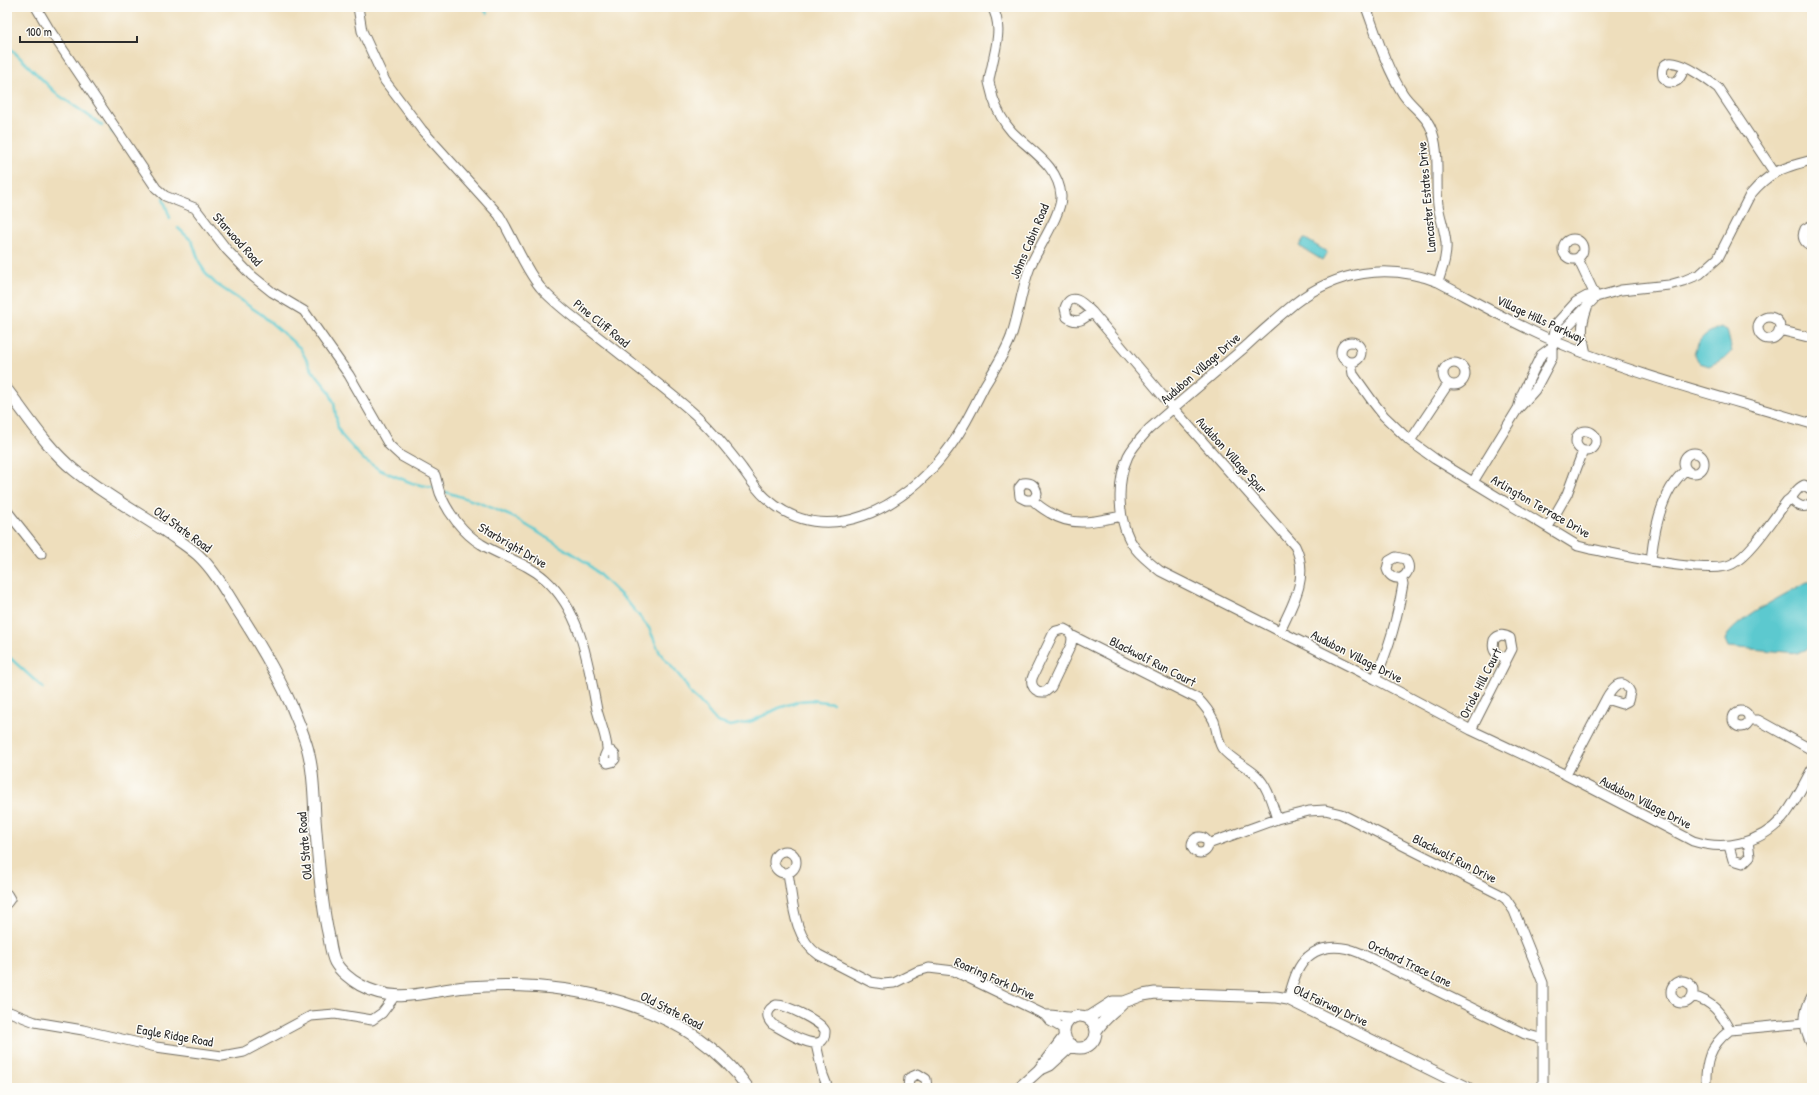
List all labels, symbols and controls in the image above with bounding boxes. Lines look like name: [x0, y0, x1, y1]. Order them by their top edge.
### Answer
scale bar: [20, 18, 137, 44]
text: 100 m: [26, 23, 52, 40]
street label: Lancaster Estates Drive: [1412, 141, 1440, 253]
street label: Johns Cabin Road: [1005, 201, 1053, 281]
street label: Starwood Road: [209, 208, 267, 270]
street label: Village Hills Parkway: [1494, 291, 1589, 348]
street label: Pine Cliff Road: [570, 295, 634, 351]
street label: Audubon Village Drive: [1156, 328, 1244, 408]
street label: Audubon Village Spur: [1193, 413, 1271, 497]
street label: Arlington Terrace Drive: [1488, 470, 1594, 542]
street label: Old State Road: [150, 502, 216, 556]
street label: Starbright Drive: [475, 518, 551, 572]
street label: Audubon Village Drive: [1308, 625, 1406, 687]
street label: Blackwolf Run Court: [1107, 631, 1200, 691]
street label: Oriole Hill Court: [1455, 644, 1506, 721]
street label: Audubon Village Drive: [1597, 771, 1695, 833]
street label: Old State Road: [292, 811, 316, 881]
street label: Blackwolf Run Drive: [1410, 829, 1500, 887]
street label: Orchard Trace Lane: [1365, 935, 1455, 991]
street label: Roaring Fork Drive: [952, 952, 1038, 1004]
street label: Old Fairway Drive: [1291, 980, 1371, 1030]
street label: Old State Road: [638, 986, 706, 1034]
street label: Eagle Ridge Road: [135, 1019, 215, 1051]

